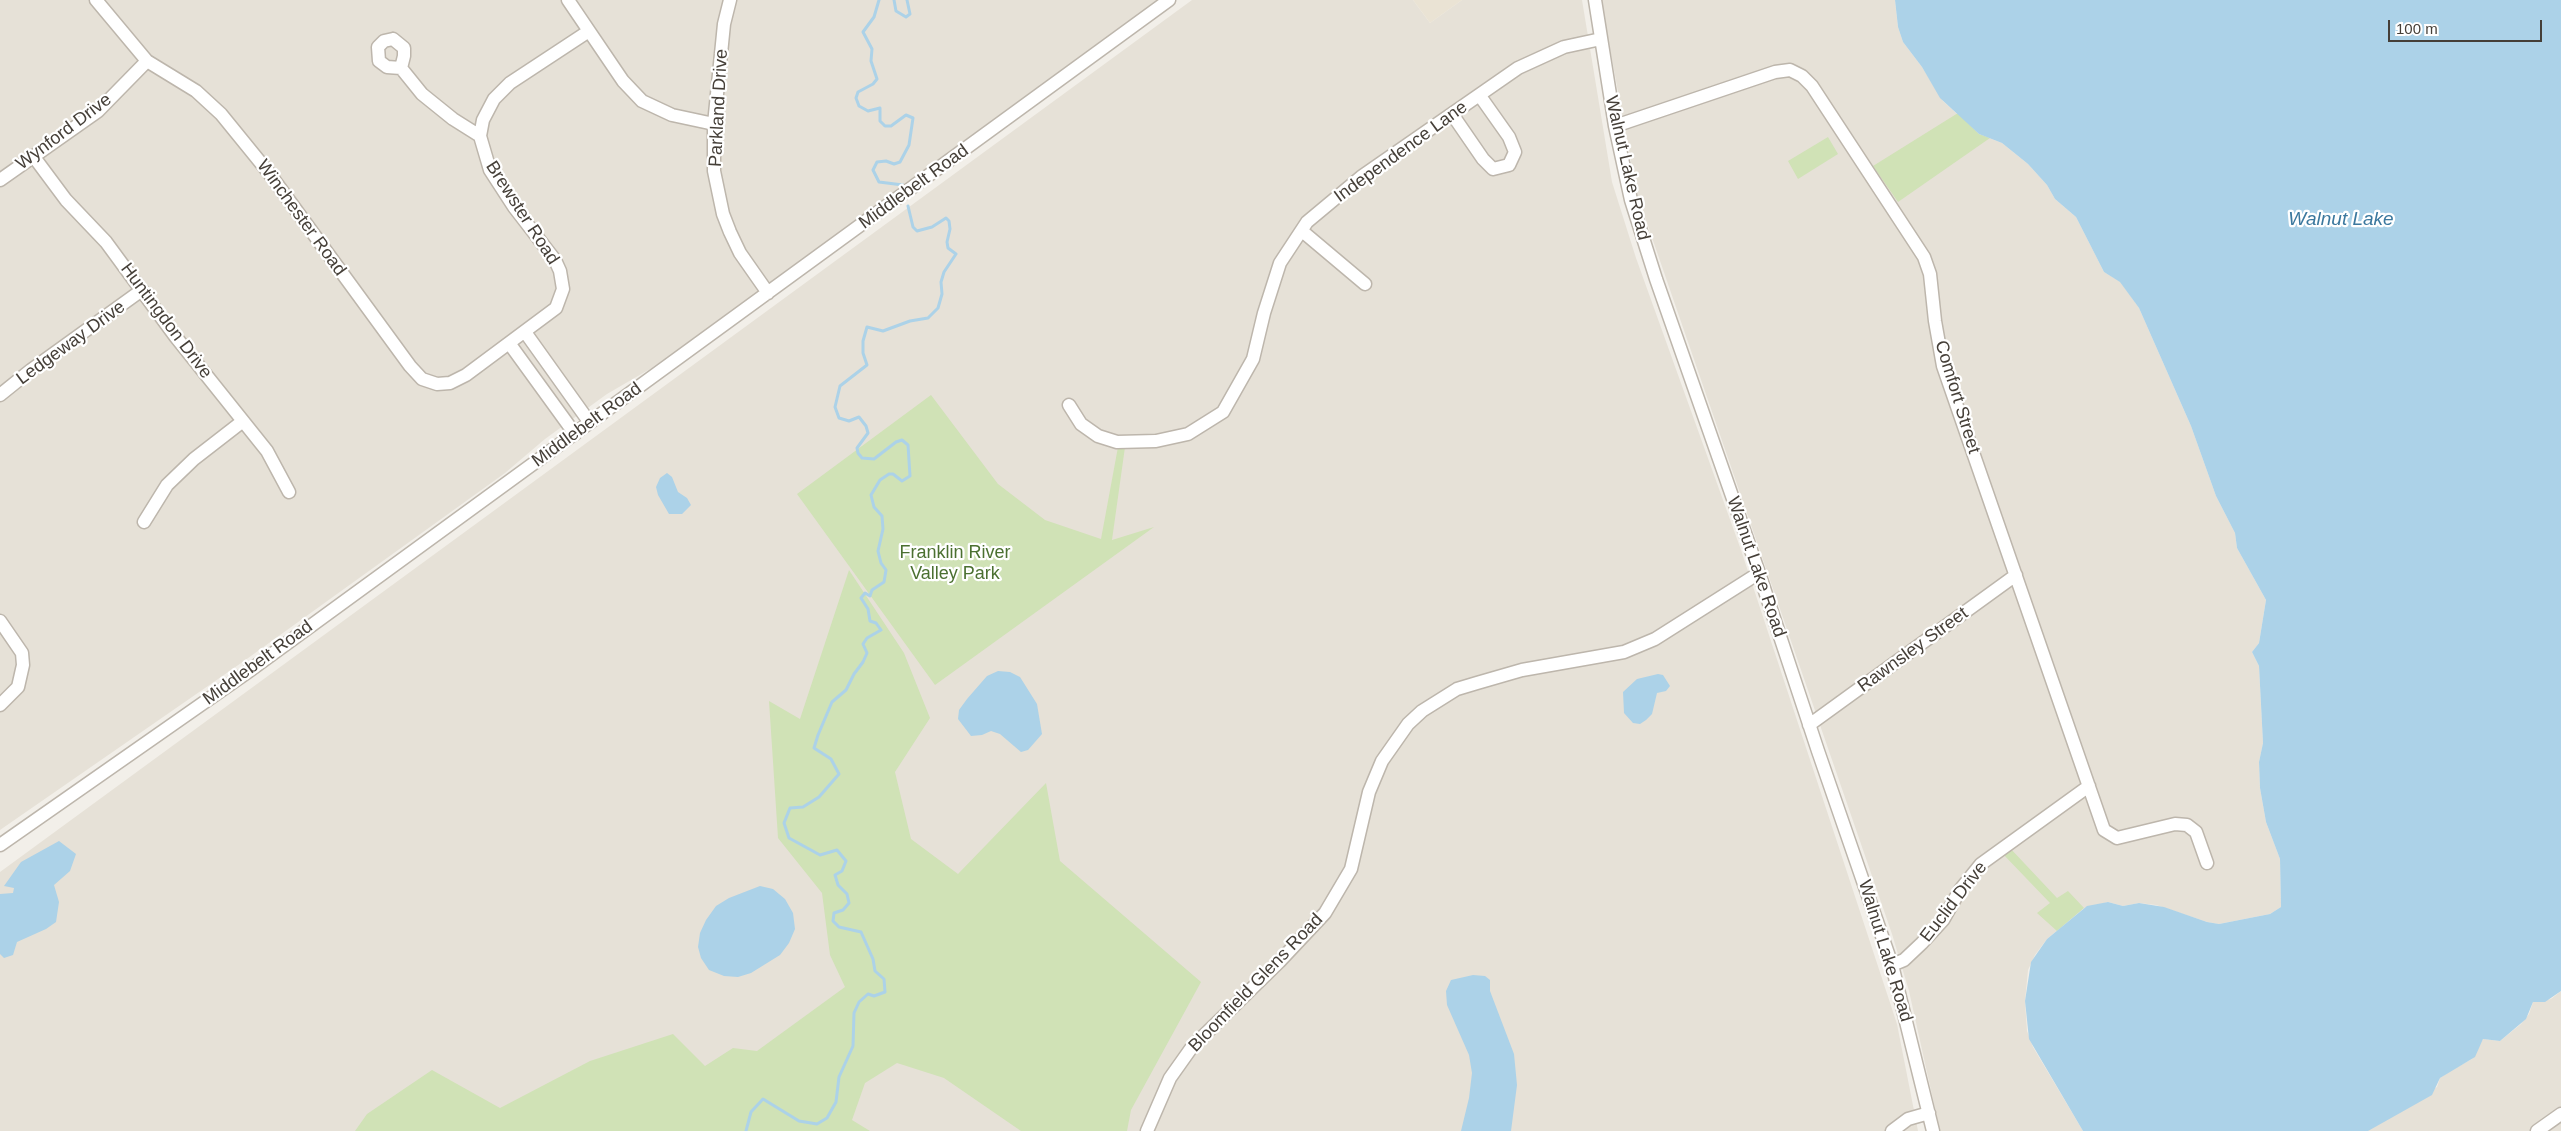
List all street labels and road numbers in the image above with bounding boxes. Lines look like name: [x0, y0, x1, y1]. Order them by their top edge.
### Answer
street label: Parkland Drive: [705, 48, 733, 168]
street label: Wynford Drive: [12, 89, 116, 175]
street label: Walnut Lake Road: [1600, 94, 1654, 242]
street label: Independence Lane: [1330, 96, 1472, 208]
street label: Middlebelt Road: [855, 140, 973, 234]
street label: Winchester Road: [252, 156, 350, 280]
street label: Brewster Road: [481, 157, 563, 269]
street label: Huntingdon Drive: [116, 259, 216, 383]
street label: Ledgeway Drive: [12, 296, 130, 390]
street label: Comfort Street: [1930, 338, 1984, 456]
street label: Middlebelt Road: [528, 378, 646, 472]
street label: Walnut Lake Road: [1722, 494, 1790, 640]
street label: Rawnsley Street: [1854, 603, 1972, 697]
street label: Middlebelt Road: [199, 616, 317, 710]
street label: Euclid Drive: [1916, 858, 1992, 946]
street label: Walnut Lake Road: [1853, 877, 1917, 1025]
street label: Bloomfield Glens Road: [1184, 909, 1328, 1057]

